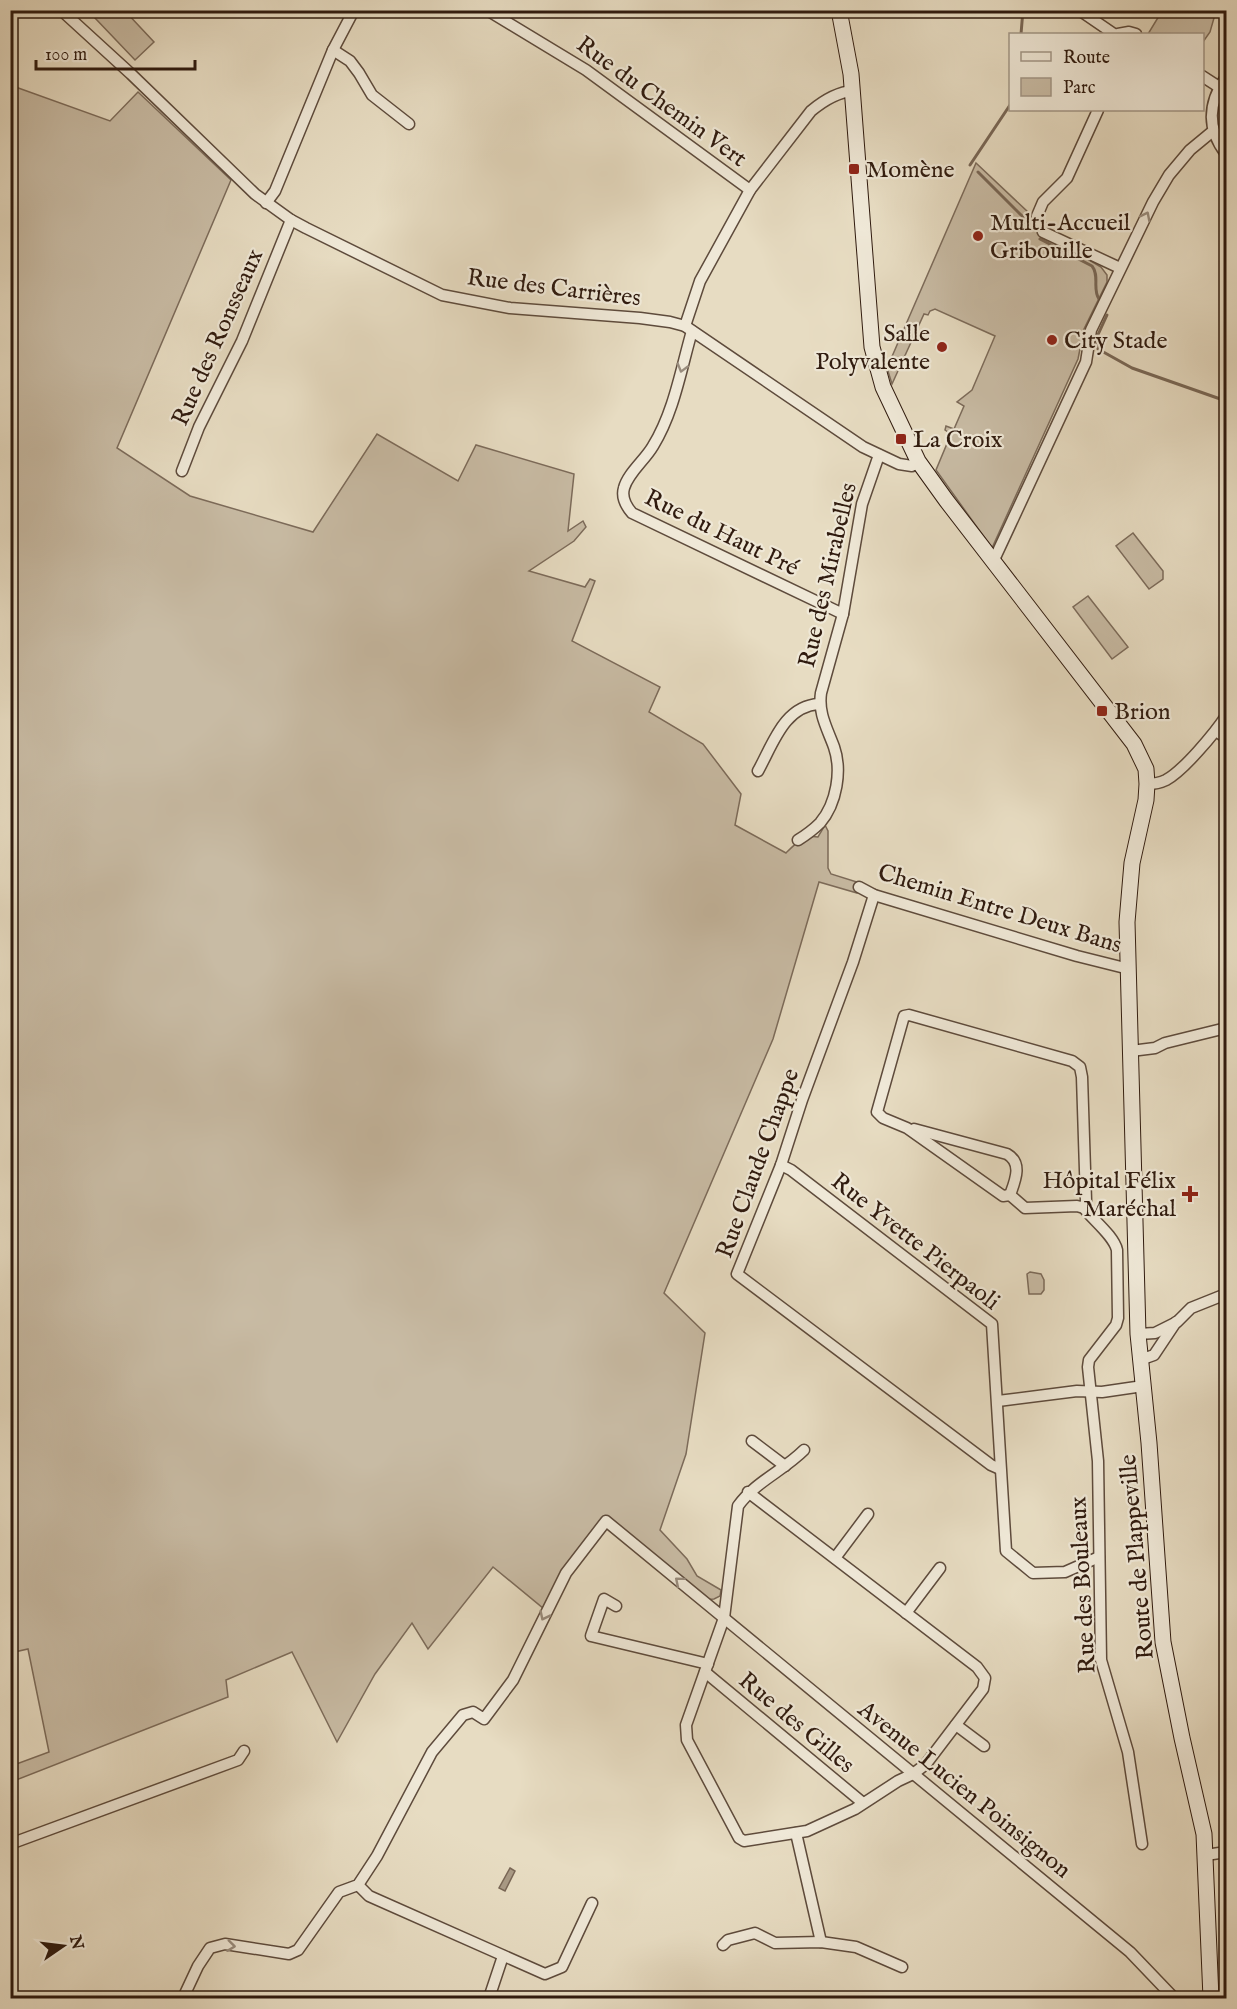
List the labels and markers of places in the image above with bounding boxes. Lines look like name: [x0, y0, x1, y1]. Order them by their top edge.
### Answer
place label: Momène: [866, 155, 955, 186]
marker: Momène: [847, 162, 861, 176]
place label: Multi-Accueil Gribouille: [990, 208, 1131, 267]
marker: Multi-Accueil Gribouille: [971, 229, 985, 243]
place label: Salle Polyvalente: [815, 319, 930, 378]
place label: City Stade: [1064, 326, 1167, 357]
marker: City Stade: [1045, 333, 1059, 347]
marker: Salle Polyvalente: [935, 340, 949, 354]
place label: La Croix: [913, 425, 1003, 456]
marker: La Croix: [894, 432, 908, 446]
place label: Brion: [1114, 697, 1171, 728]
marker: Brion: [1095, 704, 1109, 718]
place label: Hôpital Félix Maréchal: [1042, 1166, 1176, 1225]
marker: Hôpital Félix Maréchal: [1181, 1185, 1199, 1203]

